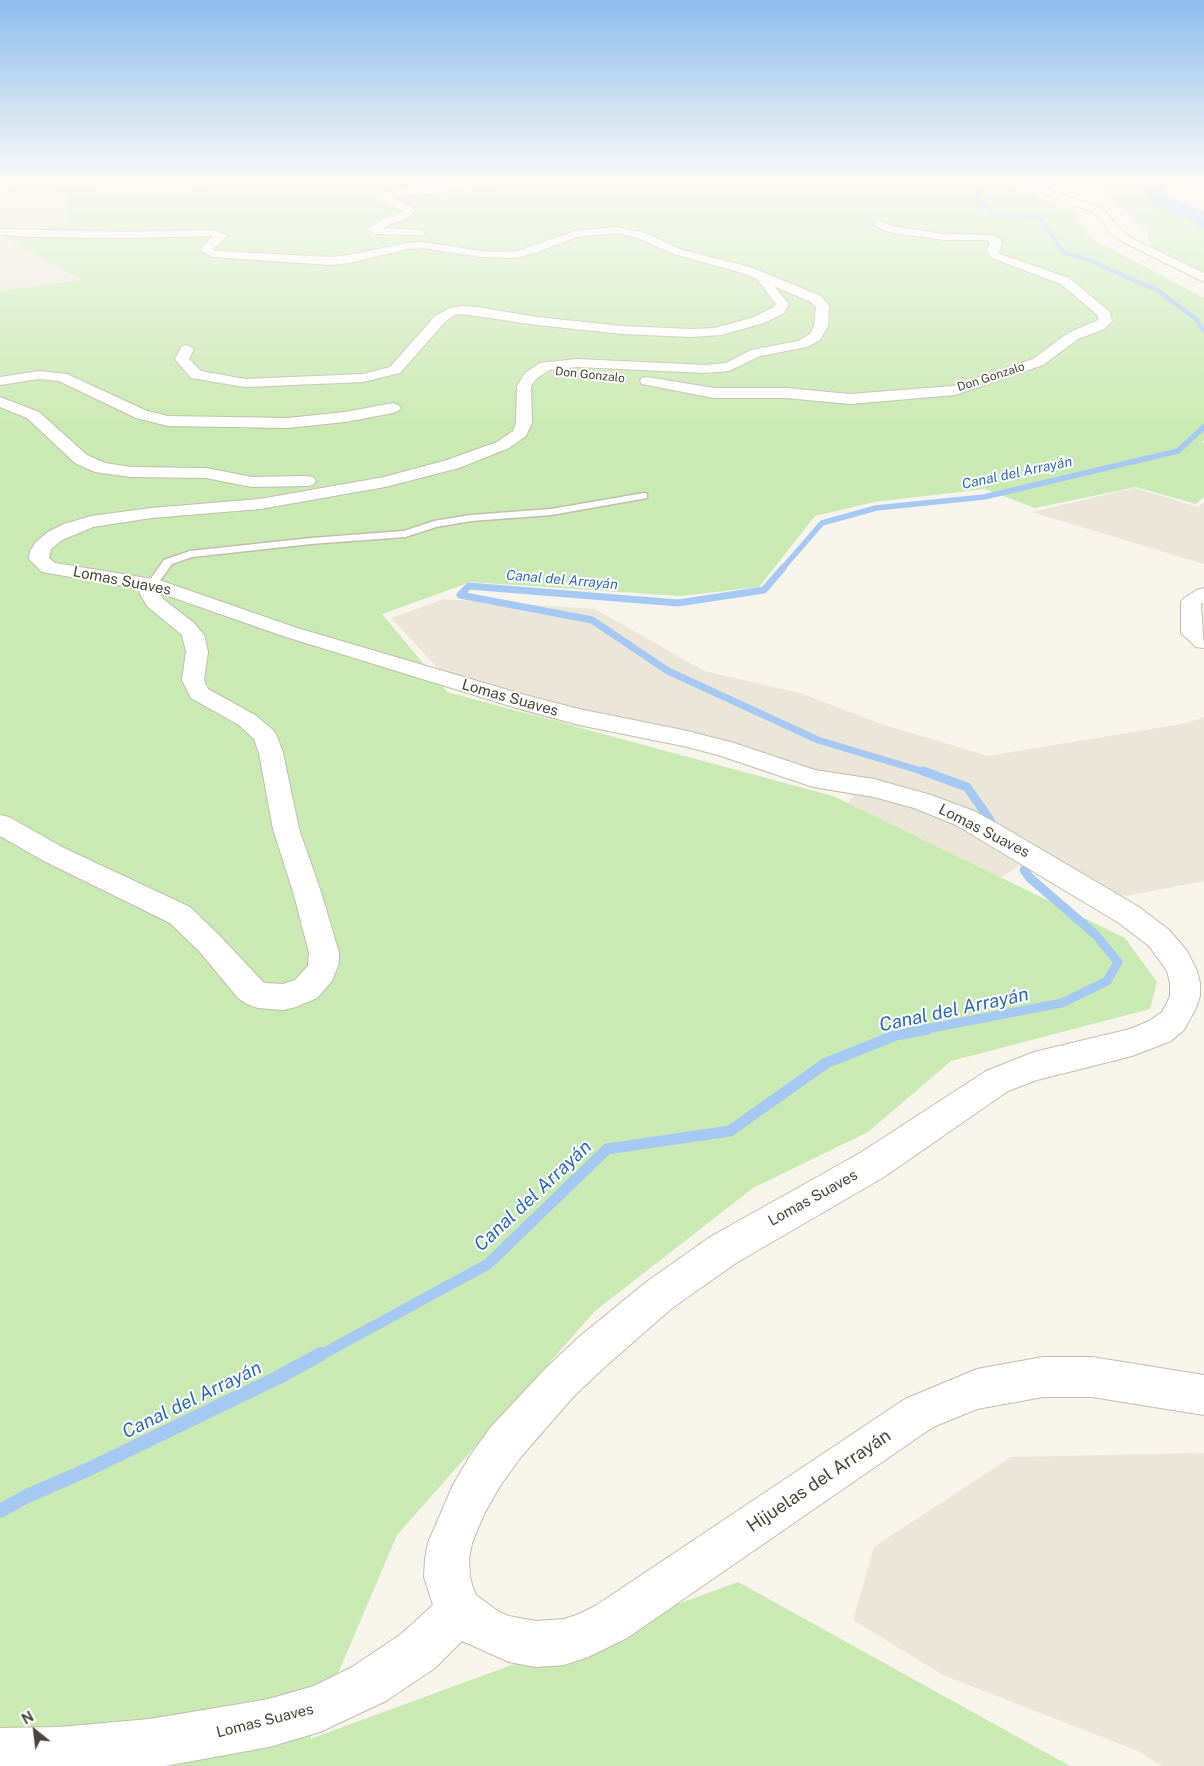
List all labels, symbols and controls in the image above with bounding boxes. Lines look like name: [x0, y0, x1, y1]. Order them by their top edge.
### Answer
street label: Don Gonzalo: [955, 359, 1027, 395]
street label: Don Gonzalo: [554, 364, 626, 386]
water label: Canal del Arrayán: [960, 453, 1074, 493]
street label: Lomas Suaves: [71, 563, 173, 599]
water label: Canal del Arrayán: [505, 567, 619, 593]
street label: Lomas Suaves: [460, 676, 560, 720]
street label: Lomas Suaves: [936, 800, 1032, 862]
water label: Canal del Arrayán: [877, 983, 1031, 1037]
water label: Canal del Arrayán: [470, 1136, 596, 1256]
street label: Lomas Suaves: [765, 1166, 861, 1230]
water label: Canal del Arrayán: [119, 1356, 265, 1444]
street label: Hijuelas del Arrayán: [743, 1425, 895, 1537]
street label: Lomas Suaves: [215, 1700, 315, 1742]
north arrow: [10, 1706, 60, 1756]
text: N: [19, 1708, 36, 1728]

